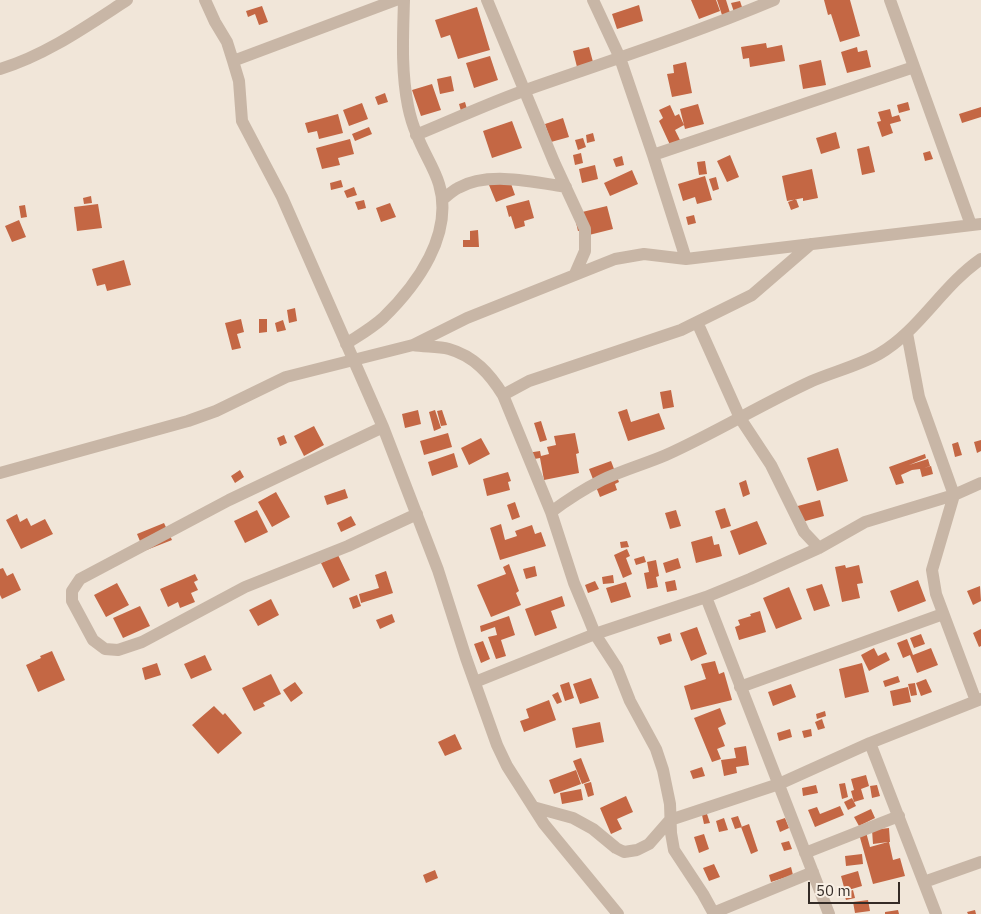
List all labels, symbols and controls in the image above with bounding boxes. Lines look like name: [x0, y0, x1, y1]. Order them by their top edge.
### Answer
scale bar: [811, 872, 904, 904]
text: 50 m: [816, 881, 851, 900]

